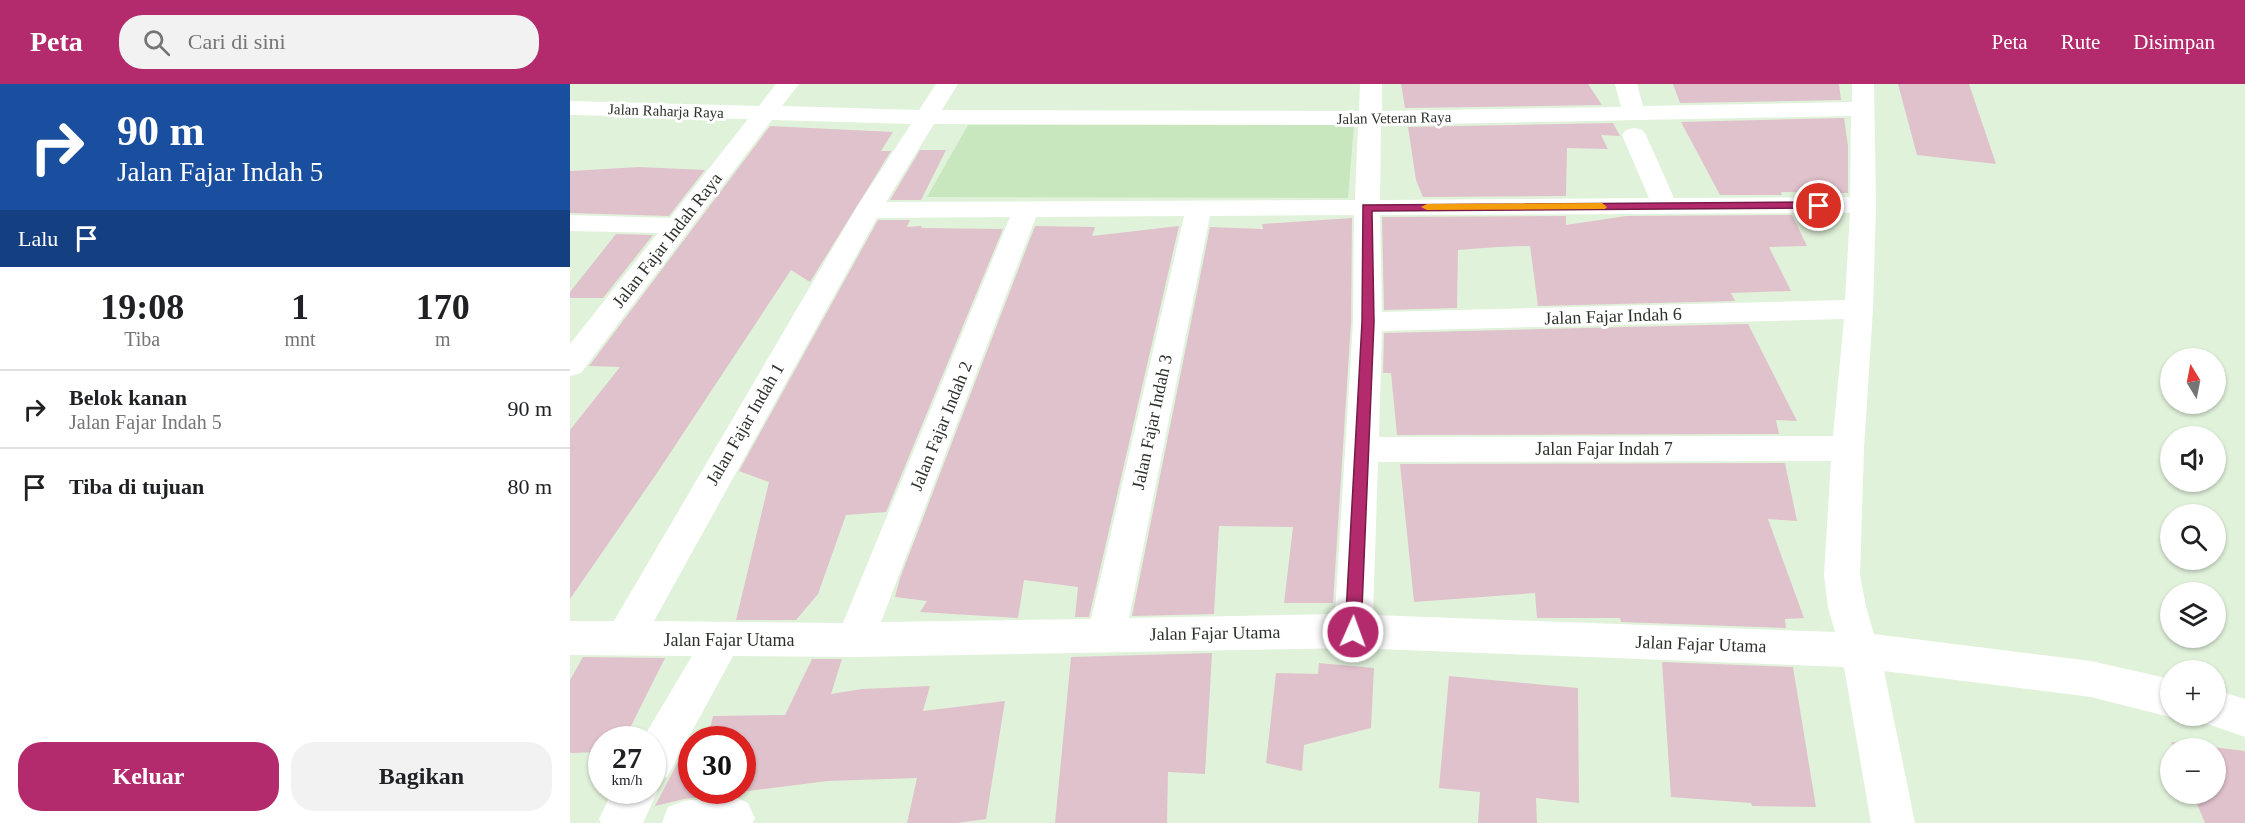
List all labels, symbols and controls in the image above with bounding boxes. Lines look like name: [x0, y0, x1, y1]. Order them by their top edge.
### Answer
search box: [119, 15, 539, 69]
text: Peta: [30, 26, 83, 57]
icon: search: [140, 26, 173, 59]
text: Cari di sini: [188, 29, 286, 54]
text: Peta: [1992, 30, 2028, 54]
text: Rute: [2061, 30, 2100, 54]
text: Disimpan: [2133, 30, 2215, 54]
street label: Jalan Raharja Raya: [608, 101, 724, 121]
icon: right: [18, 108, 96, 186]
text: 90 m: [117, 108, 205, 154]
street label: Jalan Veteran Raya: [1337, 109, 1452, 127]
text: Jalan Fajar Indah 5: [117, 157, 323, 187]
street label: Jalan Fajar Indah Raya: [608, 169, 726, 311]
pin: [1793, 180, 1844, 231]
icon: arrive: [1802, 189, 1835, 222]
icon: arrive: [70, 222, 103, 255]
text: Lalu: [18, 226, 58, 251]
text: 19:08: [100, 287, 184, 327]
text: 1: [291, 287, 309, 327]
text: 170: [416, 287, 470, 327]
street label: Jalan Fajar Indah 6: [1544, 304, 1682, 328]
text: Tiba: [124, 328, 160, 350]
text: mnt: [284, 328, 316, 350]
text: m: [435, 328, 451, 350]
north arrow: [2160, 348, 2226, 414]
map controls: [2160, 348, 2226, 804]
street label: Jalan Fajar Indah 3: [1128, 353, 1176, 491]
street label: Jalan Fajar Indah 1: [702, 359, 788, 489]
street label: Jalan Fajar Indah 2: [906, 359, 976, 493]
text: Belok kanan: [69, 385, 187, 410]
icon: right: [18, 393, 51, 426]
text: 90 m: [507, 396, 552, 421]
text: Jalan Fajar Indah 5: [69, 411, 222, 433]
button: sound: [2160, 426, 2226, 492]
street label: Jalan Fajar Indah 7: [1535, 439, 1673, 459]
icon: arrive: [18, 471, 51, 504]
text: Tiba di tujuan: [69, 474, 204, 499]
text: 80 m: [507, 474, 552, 499]
button: search: [2160, 504, 2226, 570]
button: layers: [2160, 582, 2226, 648]
position arrow: [1321, 600, 1385, 664]
street label: Jalan Fajar Utama: [1149, 622, 1281, 644]
street label: Jalan Fajar Utama: [664, 630, 794, 650]
street label: Jalan Fajar Utama: [1635, 632, 1767, 656]
button: +: [2160, 660, 2226, 726]
speed limit sign: 30: [678, 726, 756, 804]
button: −: [2160, 738, 2226, 804]
text: 27: [612, 741, 642, 774]
button: Keluar: [18, 742, 279, 811]
button: Bagikan: [291, 742, 552, 811]
text: km/h: [612, 772, 642, 788]

